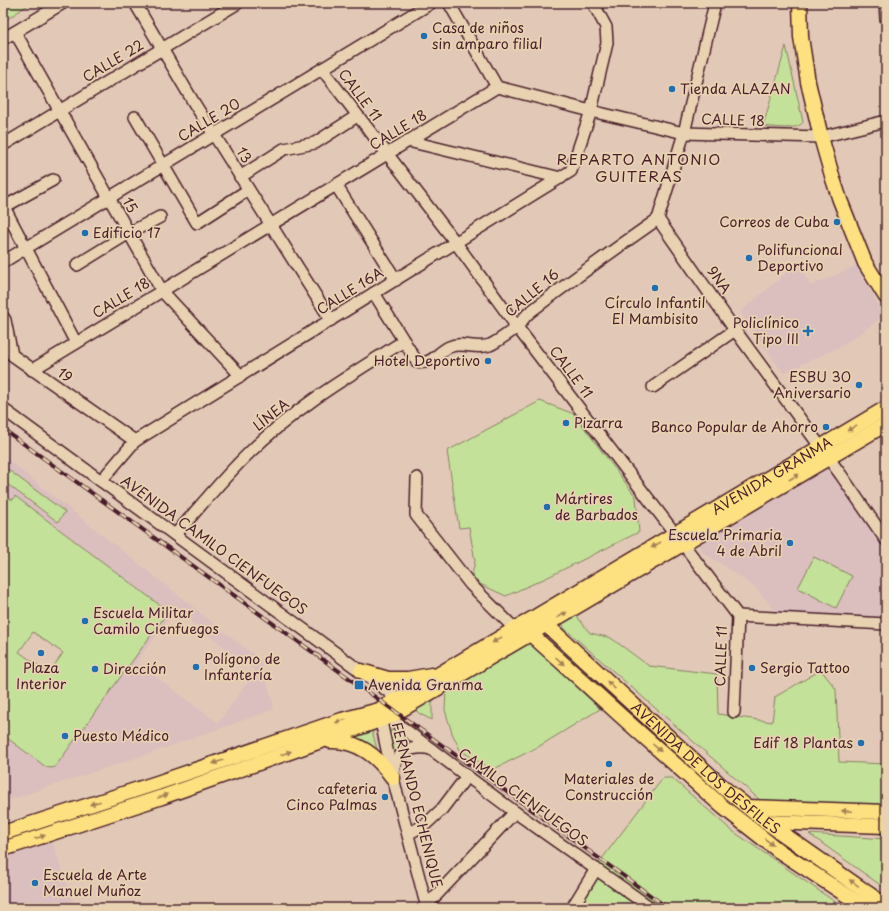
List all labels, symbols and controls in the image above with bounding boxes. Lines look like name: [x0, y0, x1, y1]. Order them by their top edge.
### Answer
place label: Casa de niños sin amparo filial: [432, 17, 542, 54]
marker: Casa de niños sin amparo filial: [419, 31, 429, 41]
street label: CALLE 22: [78, 34, 147, 87]
street label: CALLE 11: [334, 64, 387, 125]
place label: Tienda ALAZAN: [680, 78, 791, 99]
marker: Tienda ALAZAN: [667, 84, 677, 94]
street label: CALLE 20: [174, 93, 244, 146]
street label: CALLE 18: [365, 104, 431, 155]
street label: CALLE 18: [701, 108, 765, 131]
street label: 13: [231, 143, 257, 167]
district label: REPARTO ANTONIO GUITERAS: [557, 147, 721, 187]
street label: 15: [118, 193, 143, 217]
place label: Correos de Cuba: [719, 211, 829, 232]
marker: Correos de Cuba: [832, 217, 842, 227]
place label: Edificio 17: [93, 222, 161, 243]
marker: Edificio 17: [80, 228, 90, 238]
place label: Polifuncional Deportivo: [757, 239, 843, 276]
marker: Polifuncional Deportivo: [744, 253, 754, 263]
street label: CALLE 16A: [312, 261, 388, 319]
street label: 9NA: [702, 261, 737, 298]
street label: CALLE 16: [500, 264, 563, 322]
street label: CALLE 18: [88, 272, 154, 323]
marker: Círculo Infantil El Mambisito: [650, 283, 660, 293]
place label: Círculo Infantil El Mambisito: [605, 292, 705, 329]
place label: Policlínico Tipo III: [733, 312, 799, 349]
marker: Policlínico Tipo III: [802, 325, 814, 337]
street label: CALLE 11: [545, 341, 598, 402]
place label: Hotel Deportivo: [374, 350, 480, 371]
marker: Hotel Deportivo: [483, 356, 493, 366]
street label: 19: [53, 362, 77, 387]
place label: ESBU 30 Aniversario: [773, 366, 851, 403]
marker: ESBU 30 Aniversario: [854, 380, 864, 390]
street label: LÍNEA: [248, 394, 293, 436]
place label: Pizarra: [574, 412, 623, 433]
place label: Banco Popular de Ahorro: [650, 416, 818, 437]
marker: Pizarra: [561, 418, 571, 428]
marker: Banco Popular de Ahorro: [821, 422, 831, 432]
one-way arrow: [846, 425, 858, 432]
street label: AVENIDA GRANMA: [707, 431, 836, 520]
street label: AVENIDA CAMILO CIENFUEGOS: [117, 470, 312, 619]
one-way arrow: [788, 474, 800, 481]
place label: Mártires de Barbados: [555, 488, 638, 525]
marker: Mártires de Barbados: [542, 502, 552, 512]
place label: Escuela Primaria 4 de Abril: [668, 524, 782, 561]
marker: Escuela Primaria 4 de Abril: [785, 538, 795, 548]
one-way arrow: [650, 541, 662, 548]
place label: Escuela Militar Camilo Cienfuegos: [93, 602, 219, 639]
one-way arrow: [556, 611, 568, 618]
marker: Escuela Militar Camilo Cienfuegos: [80, 616, 90, 626]
street label: CALLE 11: [709, 625, 732, 687]
one-way arrow: [491, 636, 503, 643]
marker: Plaza Interior: [36, 648, 46, 658]
place label: Polígono de Infantería: [204, 648, 281, 685]
one-way arrow: [555, 656, 565, 666]
place label: Plaza Interior: [16, 657, 67, 694]
place label: Sergio Tattoo: [760, 657, 850, 678]
place label: Dirección: [103, 658, 166, 679]
marker: Polígono de Infantería: [191, 662, 201, 672]
marker: Sergio Tattoo: [747, 663, 757, 673]
marker: Dirección: [90, 664, 100, 674]
place label: Avenida Granma: [368, 674, 483, 695]
marker: Avenida Granma: [353, 679, 365, 691]
one-way arrow: [606, 680, 616, 690]
street label: AVENIDA DE LOS DESFILES: [627, 697, 785, 839]
one-way arrow: [335, 718, 347, 724]
street label: FERNANDO ECHENIQUE: [387, 720, 448, 890]
place label: Puesto Médico: [73, 725, 169, 746]
marker: Puesto Médico: [60, 731, 70, 741]
place label: Edif 18 Plantas: [753, 732, 853, 753]
marker: Edif 18 Plantas: [856, 738, 866, 748]
street label: CAMILO CIENFUEGOS: [454, 742, 592, 851]
one-way arrow: [652, 743, 662, 753]
one-way arrow: [280, 750, 292, 756]
one-way arrow: [212, 759, 224, 765]
marker: Materiales de Construcción: [604, 759, 614, 769]
place label: Materiales de Construcción: [564, 768, 655, 805]
place label: cafeteria Cinco Palmas: [286, 778, 377, 815]
one-way arrow: [158, 792, 170, 798]
marker: cafeteria Cinco Palmas: [380, 792, 390, 802]
one-way arrow: [88, 800, 100, 806]
one-way arrow: [841, 807, 853, 814]
one-way arrow: [34, 834, 46, 840]
one-way arrow: [763, 838, 774, 847]
place label: Escuela de Arte Manuel Muñoz: [43, 864, 148, 901]
marker: Escuela de Arte Manuel Muñoz: [30, 878, 40, 888]
one-way arrow: [849, 879, 859, 887]

